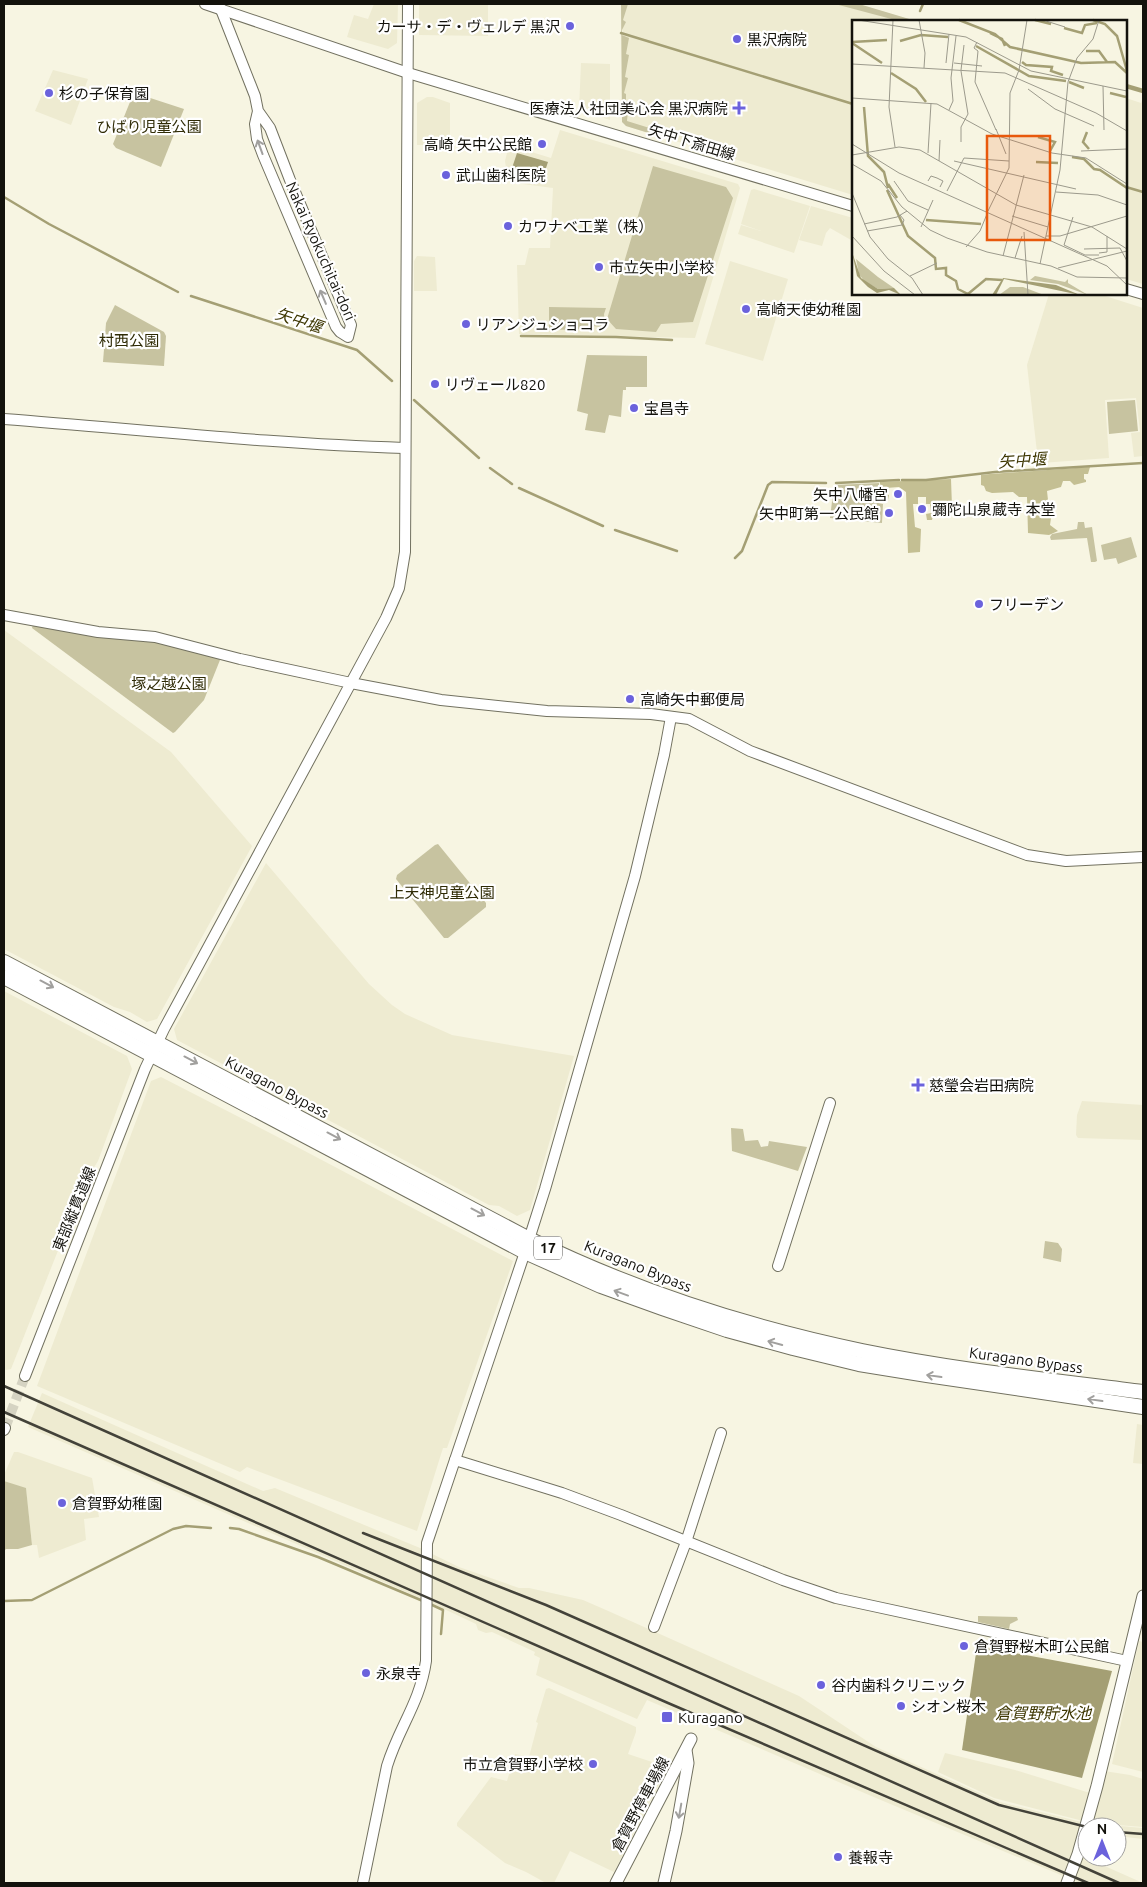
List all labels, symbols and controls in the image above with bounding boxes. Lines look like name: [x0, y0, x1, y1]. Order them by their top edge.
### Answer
place label: カーサ・デ・ヴェルデ 黒沢: [377, 18, 560, 35]
marker: カーサ・デ・ヴェルデ 黒沢: [564, 20, 576, 32]
inset map: [852, 20, 1127, 295]
place label: 黒沢病院: [747, 31, 807, 48]
marker: 黒沢病院: [731, 33, 743, 45]
place label: 杉の子保育園: [59, 85, 149, 102]
marker: 杉の子保育園: [43, 87, 55, 99]
place label: 医療法人社団美心会 黒沢病院: [530, 100, 728, 117]
marker: 医療法人社団美心会 黒沢病院: [732, 101, 746, 115]
park label: ひばり児童公園: [96, 118, 202, 135]
street label: 矢中下斎田線: [646, 121, 738, 163]
place label: 高崎 矢中公民館: [424, 136, 532, 153]
marker: 高崎 矢中公民館: [536, 138, 548, 150]
one-way arrow: [255, 140, 264, 155]
place label: 武山歯科医院: [456, 167, 546, 184]
marker: 武山歯科医院: [440, 169, 452, 181]
street label: Nakai Ryokuchitai-dori: [283, 179, 359, 323]
place label: カワナベ工業（株）: [518, 218, 653, 235]
marker: カワナベ工業（株）: [502, 220, 514, 232]
place label: 市立矢中小学校: [609, 259, 714, 276]
marker: 市立矢中小学校: [593, 261, 605, 273]
one-way arrow: [318, 290, 327, 305]
place label: 高崎天使幼稚園: [756, 301, 861, 318]
marker: 高崎天使幼稚園: [740, 303, 752, 315]
water label: 矢中堰: [273, 304, 327, 337]
place label: リアンジュショコラ: [476, 316, 609, 333]
marker: リアンジュショコラ: [460, 318, 472, 330]
park label: 村西公園: [99, 332, 159, 349]
place label: リヴェール820: [445, 376, 545, 393]
marker: リヴェール820: [429, 378, 441, 390]
place label: 宝昌寺: [644, 400, 689, 417]
marker: 宝昌寺: [628, 402, 640, 414]
water label: 矢中堰: [997, 449, 1050, 471]
place label: 矢中八幡宮: [813, 486, 888, 503]
marker: 矢中八幡宮: [892, 488, 904, 500]
place label: 彌陀山泉蔵寺 本堂: [932, 501, 1055, 518]
marker: 彌陀山泉蔵寺 本堂: [916, 503, 928, 515]
place label: 矢中町第一公民館: [759, 505, 879, 522]
marker: 矢中町第一公民館: [883, 507, 895, 519]
place label: フリーデン: [989, 596, 1064, 613]
marker: フリーデン: [973, 598, 985, 610]
park label: 塚之越公園: [131, 675, 207, 692]
place label: 高崎矢中郵便局: [640, 691, 745, 708]
marker: 高崎矢中郵便局: [624, 693, 636, 705]
park label: 上天神児童公園: [389, 884, 495, 901]
one-way arrow: [39, 980, 54, 989]
street label: Kuragano Bypass: [223, 1053, 331, 1121]
one-way arrow: [183, 1055, 198, 1065]
place label: 慈瑩会岩田病院: [929, 1077, 1034, 1094]
marker: 慈瑩会岩田病院: [911, 1078, 925, 1092]
one-way arrow: [327, 1131, 342, 1141]
street label: 東部縦貫道線: [49, 1164, 99, 1254]
one-way arrow: [470, 1208, 485, 1217]
road number: 17: [534, 1236, 562, 1260]
street label: Kuragano Bypass: [582, 1237, 694, 1295]
one-way arrow: [613, 1288, 629, 1297]
one-way arrow: [768, 1338, 784, 1347]
street label: Kuragano Bypass: [968, 1344, 1084, 1376]
one-way arrow: [927, 1371, 943, 1381]
one-way arrow: [1087, 1394, 1103, 1404]
place label: 倉賀野幼稚園: [72, 1495, 162, 1512]
marker: 倉賀野幼稚園: [56, 1497, 68, 1509]
place label: 倉賀野桜木町公民館: [974, 1638, 1109, 1655]
marker: 倉賀野桜木町公民館: [958, 1640, 970, 1652]
place label: 永泉寺: [376, 1665, 421, 1682]
marker: 永泉寺: [360, 1667, 372, 1679]
place label: 谷内歯科クリニック: [831, 1677, 966, 1694]
marker: 谷内歯科クリニック: [815, 1679, 827, 1691]
place label: シオン桜木: [911, 1698, 986, 1715]
marker: シオン桜木: [895, 1700, 907, 1712]
water label: 倉賀野貯水池: [995, 1704, 1093, 1722]
place label: Kuragano: [678, 1709, 743, 1726]
marker: Kuragano: [660, 1710, 674, 1724]
street label: 倉賀野停車場線: [608, 1754, 672, 1854]
place label: 市立倉賀野小学校: [463, 1756, 583, 1773]
marker: 市立倉賀野小学校: [587, 1758, 599, 1770]
one-way arrow: [674, 1803, 684, 1819]
north arrow: [1077, 1817, 1127, 1867]
text: N: [1097, 1821, 1107, 1837]
place label: 養報寺: [848, 1849, 893, 1866]
marker: 養報寺: [832, 1851, 844, 1863]

